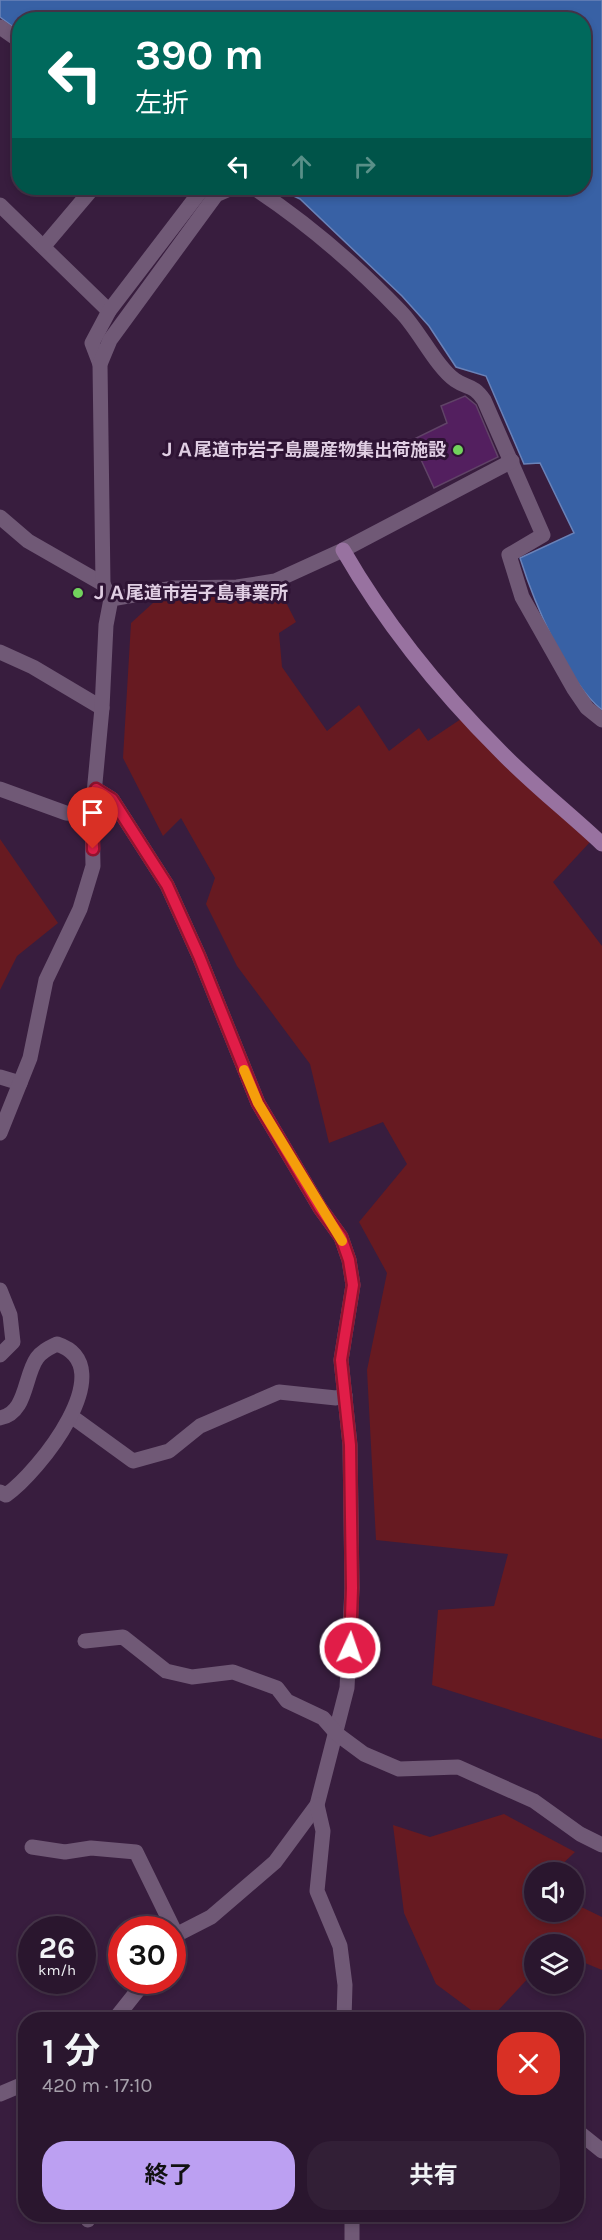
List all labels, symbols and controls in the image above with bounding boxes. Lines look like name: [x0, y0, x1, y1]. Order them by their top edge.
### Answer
text: 390 m: [135, 30, 264, 80]
icon: left: [36, 36, 114, 114]
text: 左折: [135, 87, 189, 119]
icon: left: [222, 150, 255, 183]
icon: ahead: [285, 150, 318, 183]
icon: right: [348, 150, 381, 183]
place label: ＪＡ尾道市岩子島農産物集出荷施設: [158, 439, 446, 461]
marker: ＪＡ尾道市岩子島農産物集出荷施設: [451, 443, 465, 457]
place label: ＪＡ尾道市岩子島事業所: [90, 582, 288, 604]
marker: ＪＡ尾道市岩子島事業所: [71, 586, 85, 600]
pin: [67, 787, 118, 849]
icon: arrive: [76, 796, 109, 829]
position arrow: [318, 1616, 382, 1680]
map controls: [524, 1862, 584, 1994]
button: sound: [524, 1862, 584, 1922]
speed limit sign: 30: [108, 1916, 186, 1994]
text: 26: [39, 1930, 75, 1966]
button: layers: [524, 1934, 584, 1994]
text: km/h: [38, 1961, 76, 1979]
text: 1 分: [42, 2030, 100, 2072]
button: close: [497, 2032, 560, 2095]
text: 420 m · 17:10: [42, 2074, 152, 2097]
button: 終了: [42, 2141, 295, 2210]
button: 共有: [307, 2141, 560, 2210]

